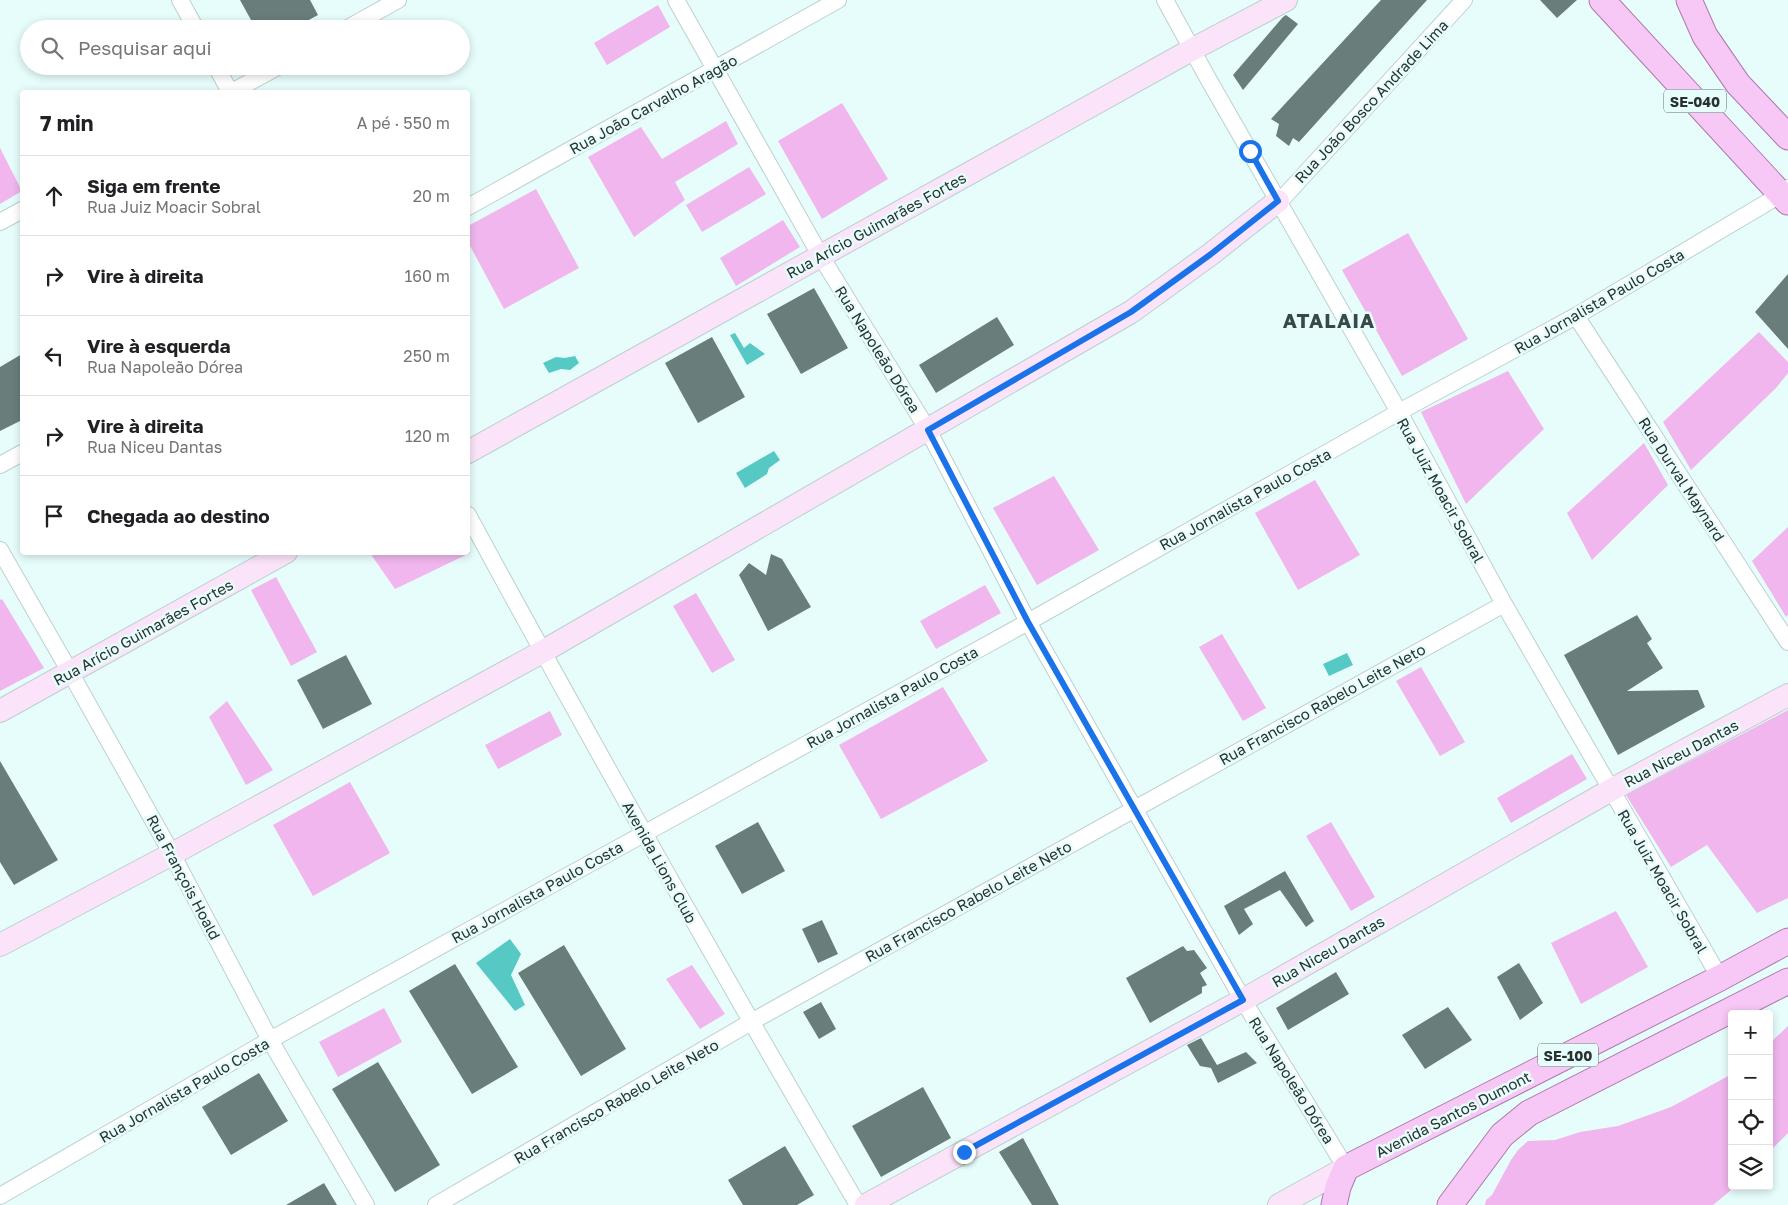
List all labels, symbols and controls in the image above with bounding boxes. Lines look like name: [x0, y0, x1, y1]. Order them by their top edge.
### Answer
street label: Rua João Bosco Andrade Lima: [1291, 16, 1451, 186]
search box: [20, 20, 470, 75]
icon: search: [38, 34, 66, 62]
text: Pesquisar aqui: [78, 36, 212, 59]
street label: Rua João Carvalho Aragão: [566, 50, 740, 158]
road number: SE-040: [1664, 90, 1726, 112]
text: 7 min: [40, 110, 94, 136]
text: A pé · 550 m: [357, 113, 450, 133]
route start: [1239, 140, 1262, 163]
street label: Rua Arício Guimarães Fortes: [783, 168, 969, 282]
text: Siga em frente: [87, 174, 221, 197]
icon: ahead: [40, 182, 68, 210]
text: 20 m: [413, 186, 450, 206]
text: Rua Juiz Moacir Sobral: [87, 197, 261, 217]
street label: Rua Jornalista Paulo Costa: [1511, 245, 1687, 357]
icon: right: [40, 262, 68, 290]
text: Vire à direita: [87, 264, 204, 287]
text: 160 m: [404, 266, 450, 286]
street label: Rua Napoleão Dórea: [832, 282, 924, 416]
district label: ATALAIA: [1283, 308, 1375, 332]
text: Vire à esquerda: [87, 334, 230, 357]
icon: left: [40, 342, 68, 370]
text: 250 m: [403, 346, 450, 366]
text: Rua Napoleão Dórea: [87, 357, 243, 377]
text: Vire à direita: [87, 414, 204, 437]
street label: Rua Juiz Moacir Sobral: [1394, 414, 1488, 566]
street label: Rua Durval Maynard: [1635, 414, 1729, 544]
icon: right: [40, 422, 68, 450]
text: 120 m: [405, 426, 450, 446]
text: Rua Niceu Dantas: [87, 437, 222, 457]
street label: Rua Jornalista Paulo Costa: [1156, 444, 1334, 554]
icon: arrive: [40, 502, 68, 530]
text: Chegada ao destino: [87, 504, 270, 527]
street label: Rua Arício Guimarães Fortes: [50, 575, 236, 689]
street label: Rua Francisco Rabelo Leite Neto: [1216, 640, 1428, 768]
street label: Rua Jornalista Paulo Costa: [803, 642, 981, 752]
street label: Rua Niceu Dantas: [1621, 715, 1741, 791]
street label: Avenida Lions Club: [619, 798, 701, 926]
street label: Rua Juiz Moacir Sobral: [1614, 806, 1712, 956]
street label: Rua François Hoald: [143, 811, 225, 943]
street label: Rua Jornalista Paulo Costa: [448, 837, 626, 947]
street label: Rua Francisco Rabelo Leite Neto: [862, 837, 1074, 965]
street label: Rua Niceu Dantas: [1269, 911, 1387, 990]
map controls: [1728, 1010, 1773, 1190]
button: +: [1728, 1010, 1773, 1055]
street label: Rua Napoleão Dórea: [1246, 1013, 1338, 1147]
street label: Rua Jornalista Paulo Costa: [96, 1034, 272, 1146]
street label: Rua Francisco Rabelo Leite Neto: [511, 1035, 721, 1167]
road number: SE-100: [1538, 1044, 1598, 1066]
button: −: [1728, 1055, 1773, 1100]
street label: Avenida Santos Dumont: [1373, 1067, 1533, 1161]
button: locate: [1728, 1100, 1773, 1145]
route end: [953, 1141, 976, 1164]
button: layers: [1728, 1145, 1773, 1190]

